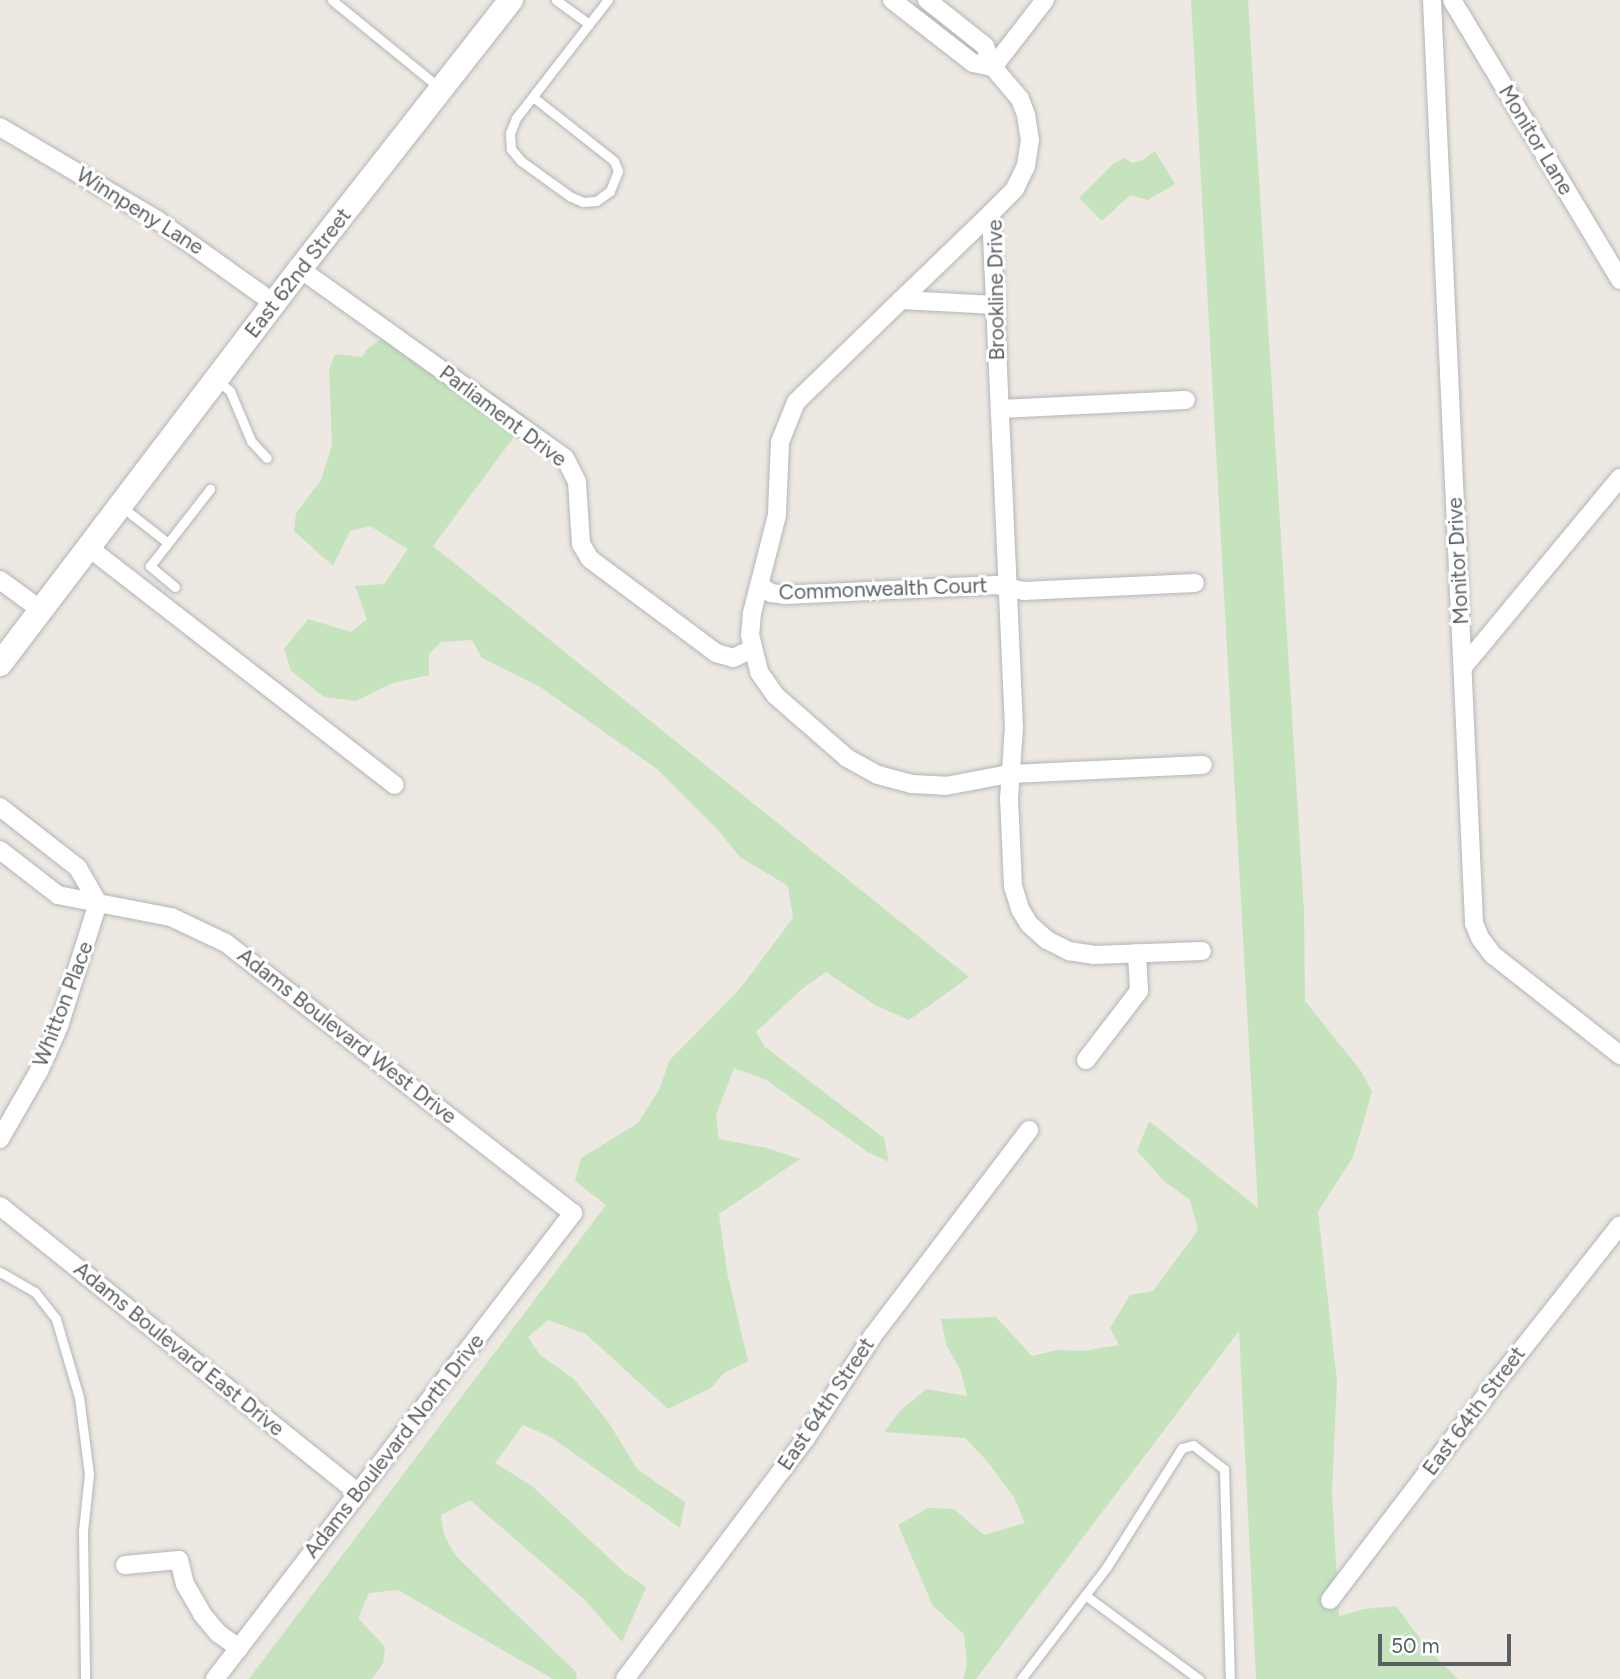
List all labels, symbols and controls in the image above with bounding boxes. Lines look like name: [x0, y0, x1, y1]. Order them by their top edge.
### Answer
street label: Monitor Lane: [1493, 80, 1579, 200]
street label: Winnpeny Lane: [72, 162, 208, 260]
street label: East 62nd Street: [240, 203, 356, 343]
street label: Brookline Drive: [982, 219, 1010, 361]
street label: Parliament Drive: [434, 360, 572, 472]
street label: Monitor Drive: [1442, 497, 1474, 625]
street label: Commonwealth Court: [778, 573, 988, 605]
street label: Whitton Place: [28, 938, 98, 1070]
street label: Adams Boulevard West Drive: [233, 943, 461, 1129]
street label: Adams Boulevard East Drive: [69, 1256, 289, 1442]
street label: Adams Boulevard North Drive: [299, 1329, 489, 1563]
street label: East 64th Street: [772, 1333, 880, 1475]
street label: East 64th Street: [1417, 1342, 1531, 1480]
scale bar: [1382, 1620, 1515, 1664]
text: 50 m: [1391, 1633, 1440, 1658]

